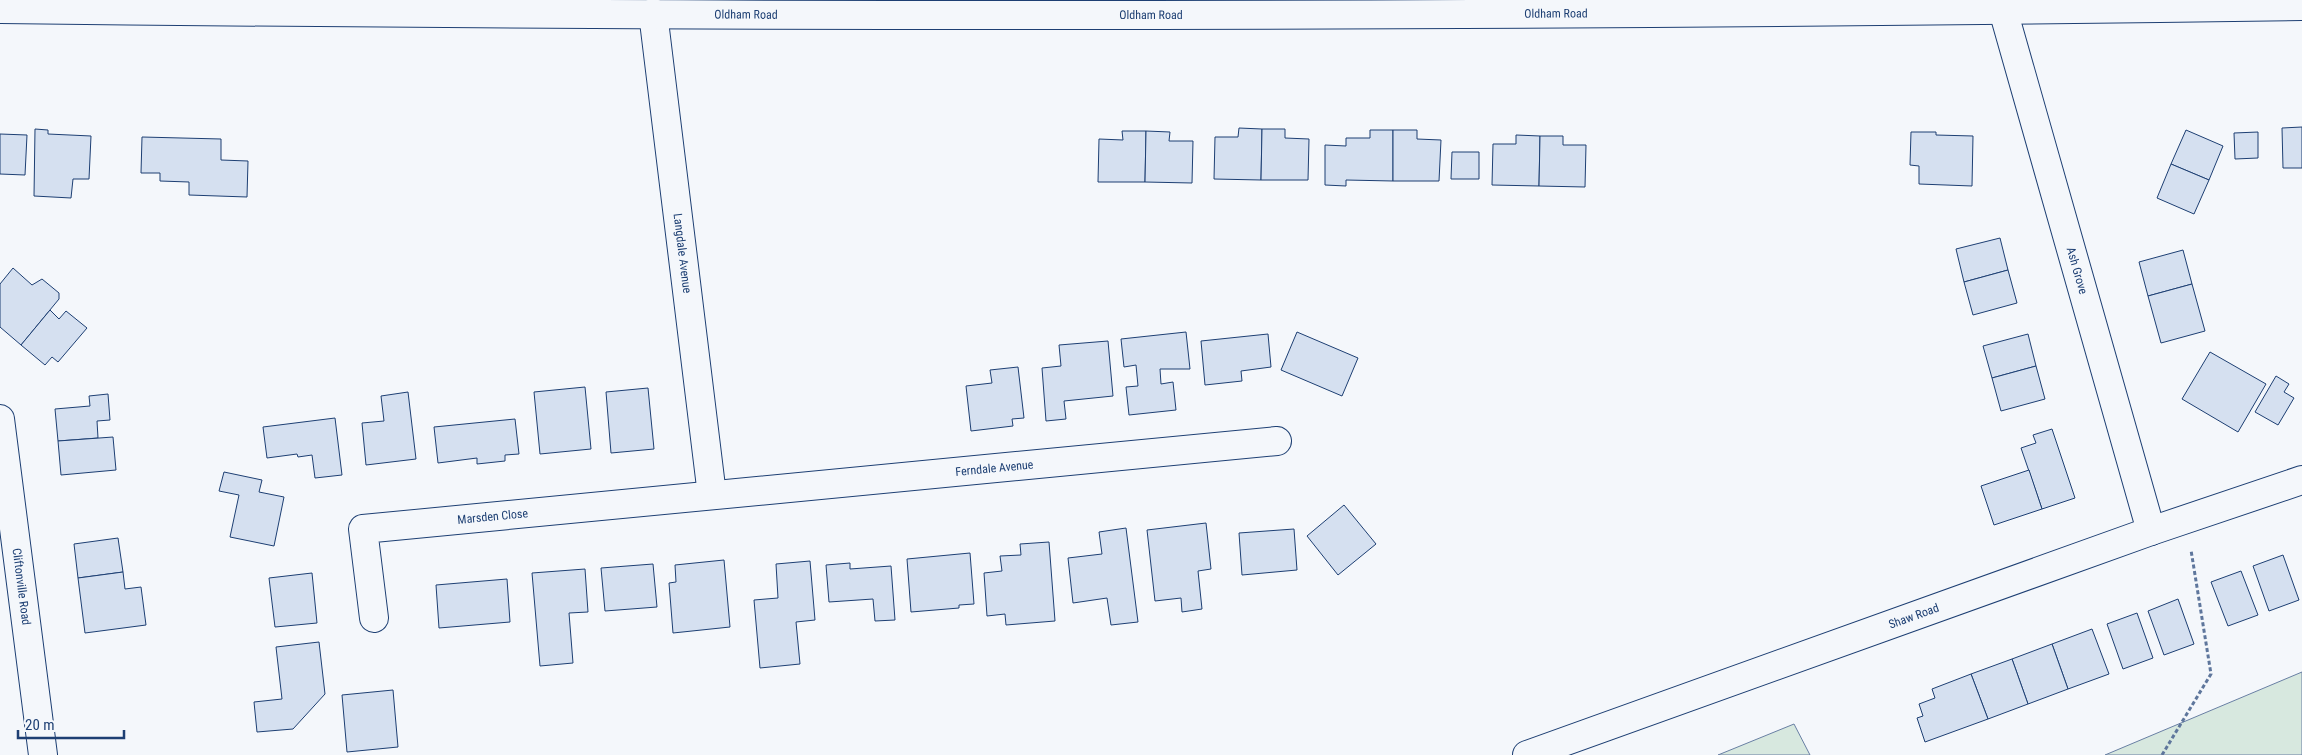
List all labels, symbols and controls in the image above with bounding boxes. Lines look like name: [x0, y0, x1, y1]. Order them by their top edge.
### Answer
street label: Oldham Road: [1524, 6, 1588, 21]
street label: Oldham Road: [714, 7, 778, 22]
street label: Oldham Road: [1119, 8, 1183, 22]
street label: Langdale Avenue: [671, 212, 694, 294]
street label: Ash Grove: [2064, 246, 2090, 296]
street label: Ferndale Avenue: [955, 457, 1034, 479]
street label: Marsden Close: [457, 506, 529, 527]
street label: Cliftonville Road: [10, 547, 33, 626]
street label: Shaw Road: [1887, 601, 1941, 632]
scale bar: [18, 708, 124, 740]
text: 20 m: [25, 716, 55, 734]

